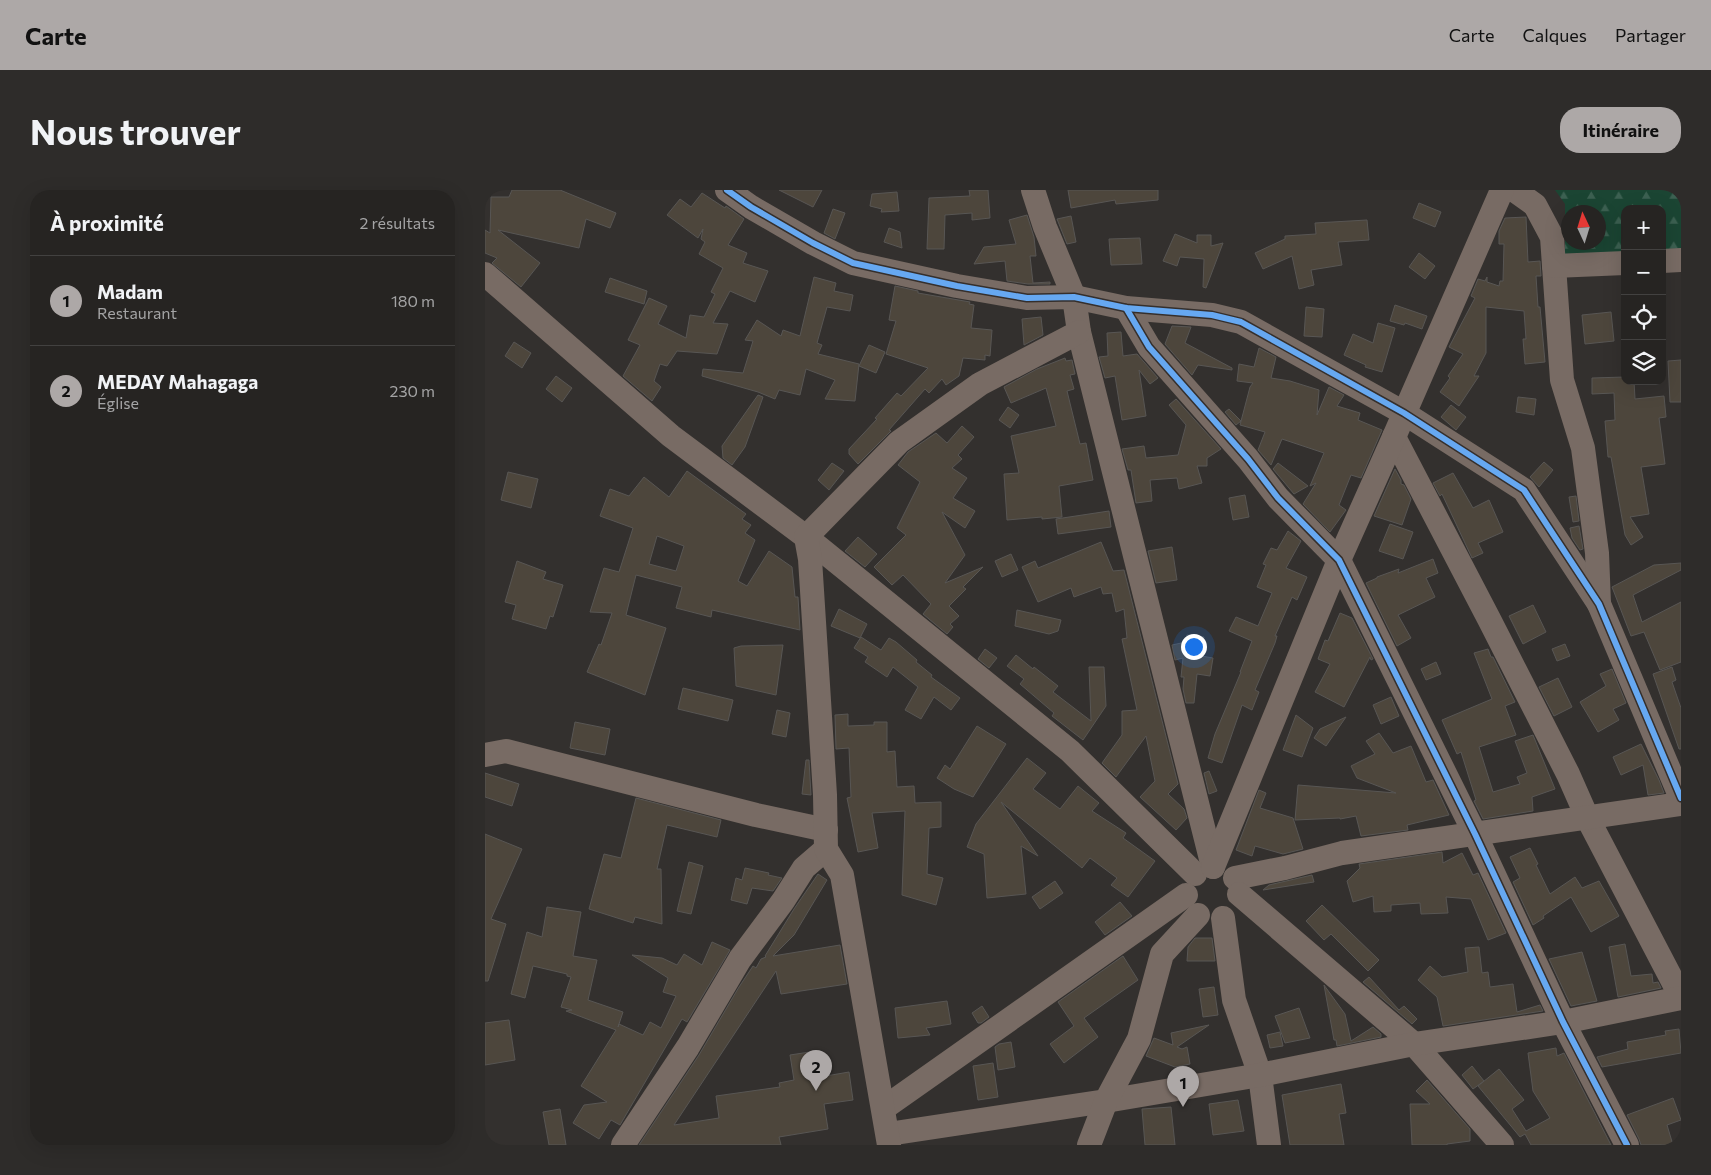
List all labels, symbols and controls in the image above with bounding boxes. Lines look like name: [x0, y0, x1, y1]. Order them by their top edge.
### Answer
text: Carte: [25, 21, 87, 50]
text: Carte: [1449, 24, 1494, 46]
text: Calques: [1522, 24, 1587, 46]
text: Partager: [1615, 24, 1686, 46]
button: Itinéraire: [1560, 107, 1681, 153]
text: Nous trouver: [30, 109, 241, 152]
north arrow: [1561, 205, 1606, 250]
map controls: [1621, 205, 1666, 385]
button: +: [1621, 205, 1666, 250]
text: À proximité: [50, 210, 164, 235]
text: 2 résultats: [359, 213, 435, 232]
button: −: [1621, 250, 1666, 295]
text: Madam: [97, 280, 163, 303]
text: 1: [62, 291, 70, 310]
text: 180 m: [391, 291, 435, 310]
button: locate: [1621, 295, 1666, 340]
text: Restaurant: [97, 303, 177, 322]
button: layers: [1621, 340, 1666, 385]
text: MEDAY Mahagaga: [97, 370, 258, 393]
text: 2: [61, 381, 71, 400]
text: 230 m: [390, 381, 435, 400]
text: Église: [97, 393, 139, 412]
your location: [1181, 634, 1207, 660]
pin: 2: [800, 1050, 832, 1091]
pin: 1: [1167, 1066, 1199, 1107]

